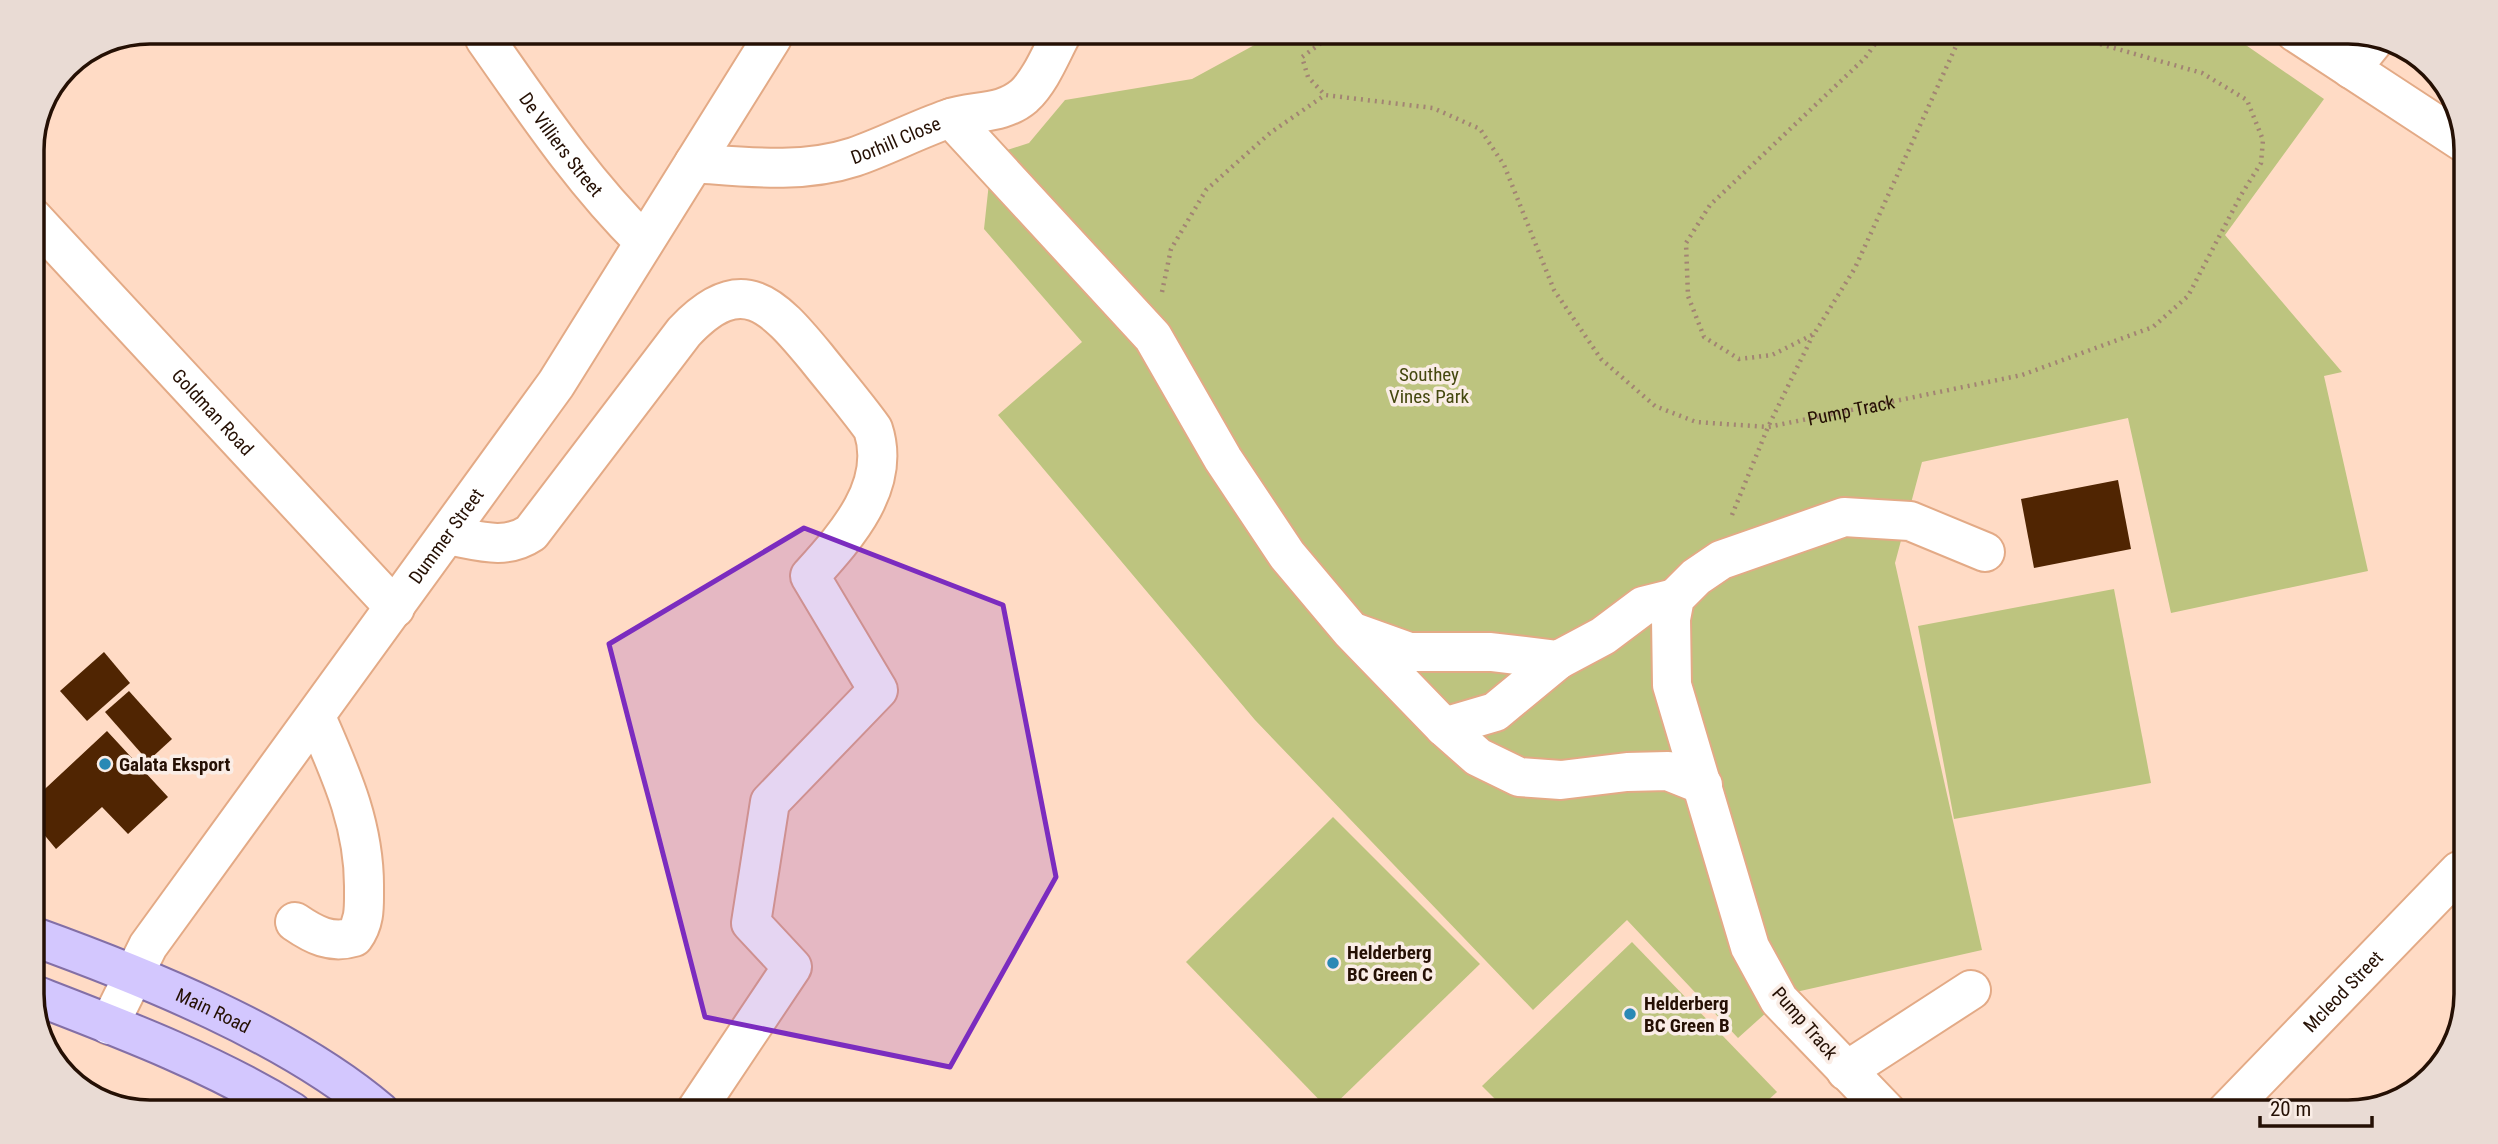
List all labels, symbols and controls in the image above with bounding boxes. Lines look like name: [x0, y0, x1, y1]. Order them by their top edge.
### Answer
street label: De Villiers Street: [514, 88, 608, 201]
street label: Dorhill Close: [848, 111, 944, 169]
park label: Southey Vines Park: [1389, 363, 1469, 408]
street label: Goldman Road: [167, 364, 259, 460]
street label: Pump Track: [1805, 390, 1897, 430]
street label: Dummer Street: [404, 484, 488, 588]
place label: Galata Eksport: [119, 753, 231, 776]
marker: Galata Eksport: [97, 756, 113, 772]
place label: Helderberg BC Green C: [1347, 941, 1433, 986]
street label: Mcleod Street: [2298, 946, 2387, 1037]
marker: Helderberg BC Green C: [1325, 955, 1341, 971]
street label: Pump Track: [1767, 982, 1843, 1064]
street label: Main Road: [173, 983, 254, 1038]
place label: Helderberg BC Green B: [1644, 992, 1730, 1037]
marker: Helderberg BC Green B: [1622, 1006, 1638, 1022]
scale bar: [2260, 1084, 2372, 1128]
text: 20 m: [2270, 1097, 2311, 1121]

